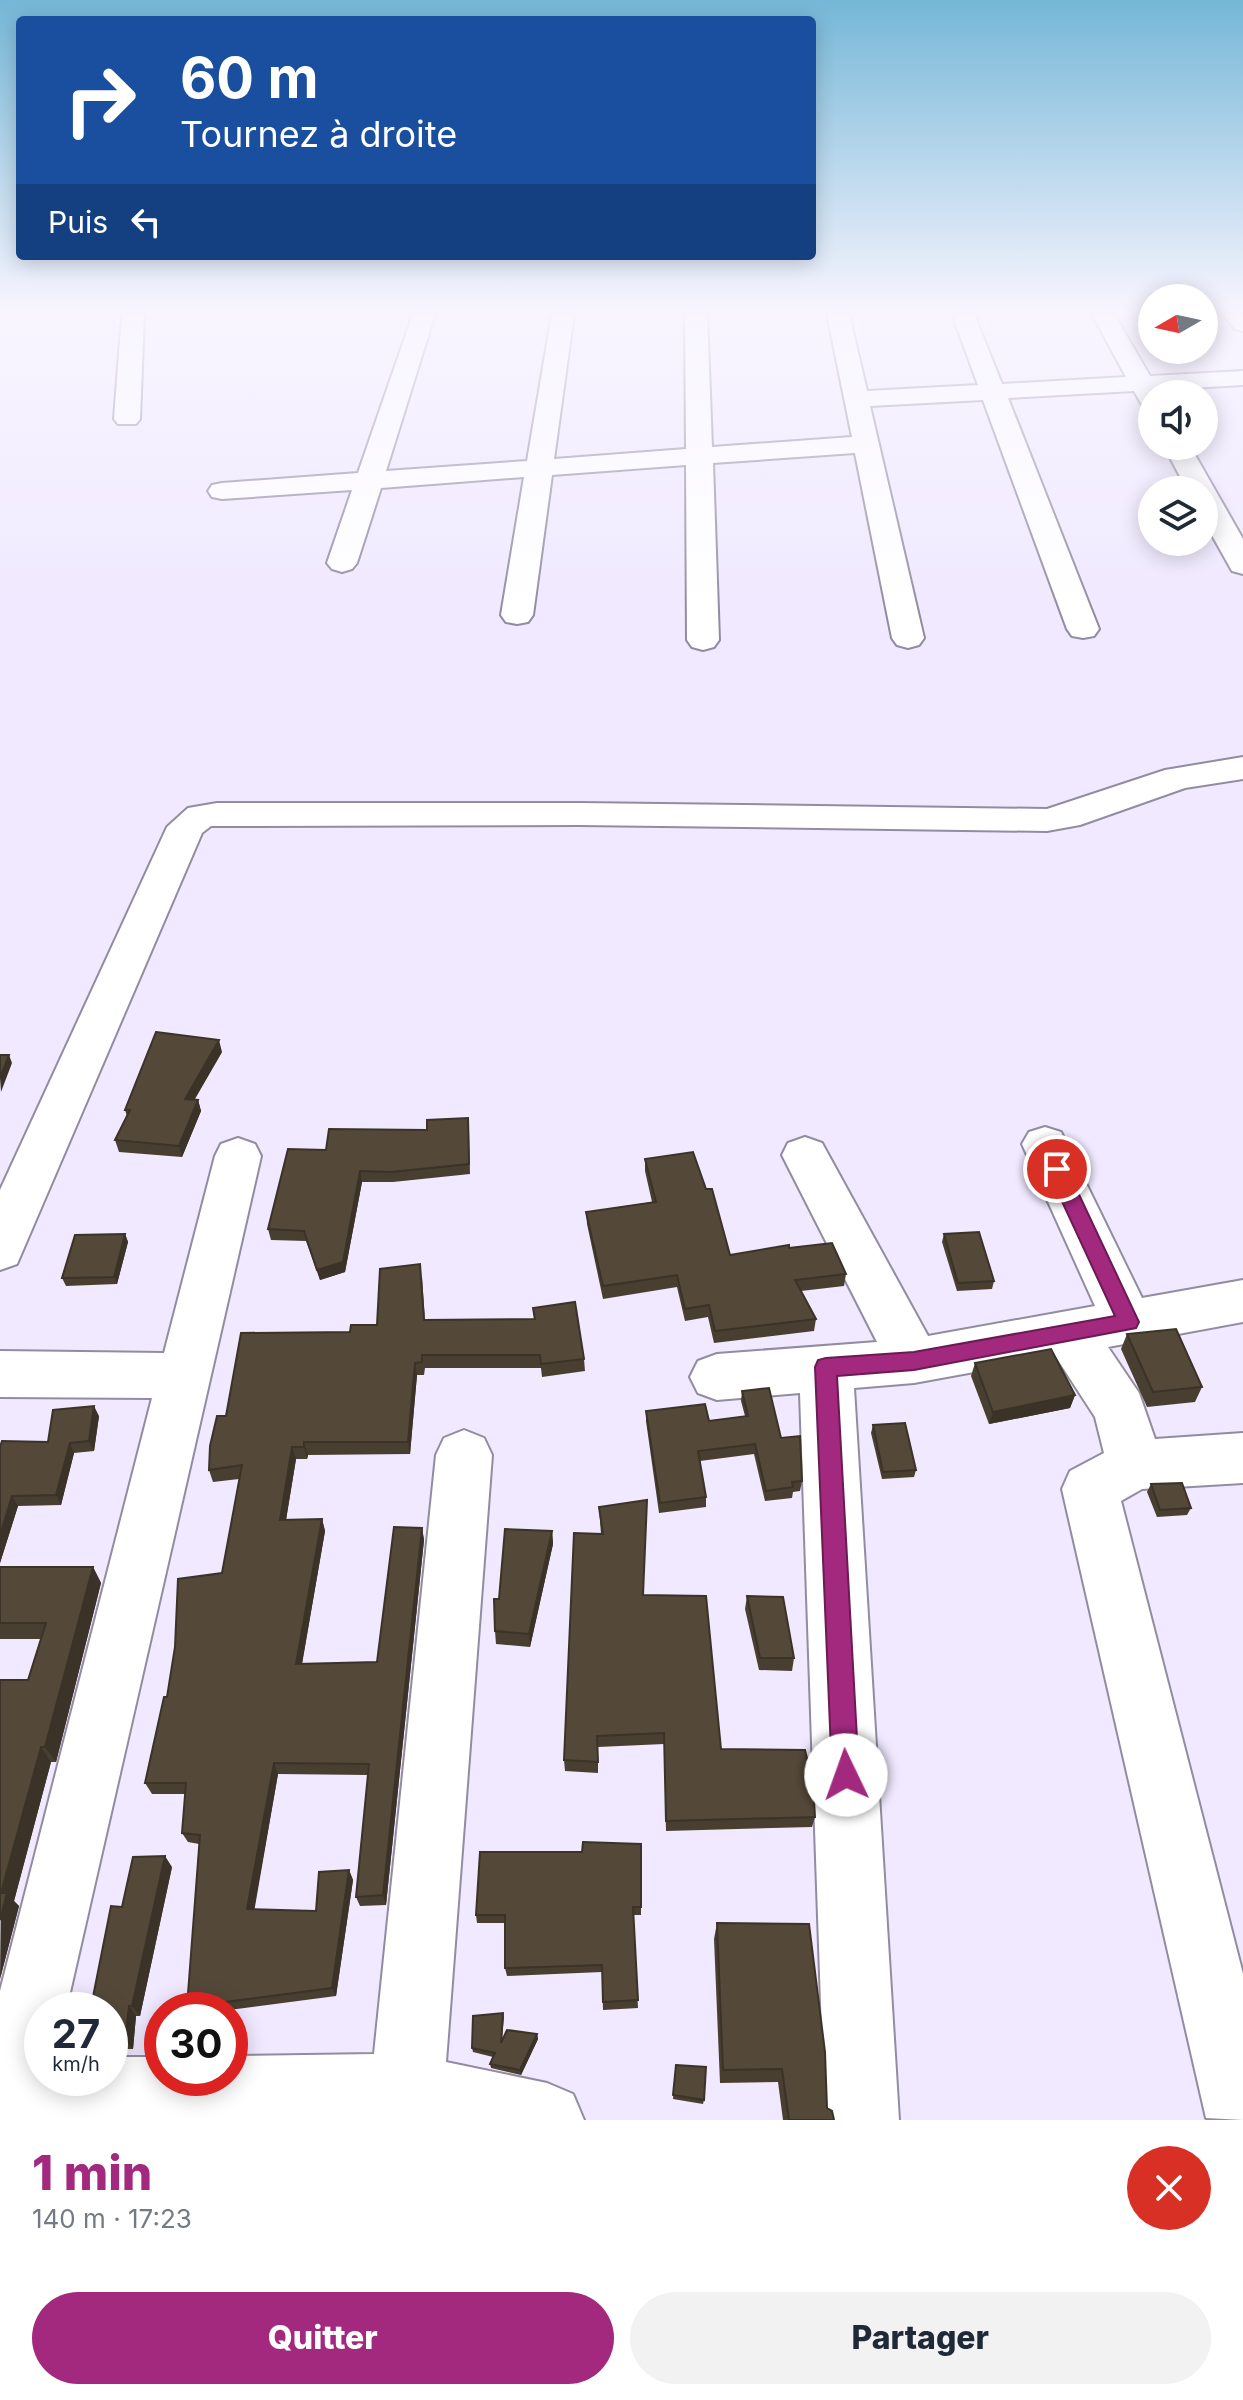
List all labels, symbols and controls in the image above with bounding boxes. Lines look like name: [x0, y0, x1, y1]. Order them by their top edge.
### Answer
text: 60 m: [180, 44, 319, 112]
icon: right: [48, 48, 152, 152]
text: Tournez à droite: [180, 112, 457, 156]
icon: left: [124, 200, 168, 244]
text: Puis: [48, 204, 108, 240]
north arrow: [1138, 284, 1218, 364]
map controls: [1138, 284, 1218, 556]
button: sound: [1138, 380, 1218, 460]
button: layers: [1138, 476, 1218, 556]
pin: [1023, 1135, 1091, 1203]
icon: arrive: [1035, 1147, 1079, 1191]
position arrow: [804, 1733, 888, 1817]
speed limit sign: 30: [144, 1992, 248, 2096]
text: 27: [52, 2009, 100, 2058]
text: km/h: [52, 2052, 100, 2076]
text: 1 min: [32, 2143, 152, 2202]
button: close: [1127, 2146, 1211, 2230]
text: 140 m · 17:23: [32, 2203, 192, 2234]
button: Quitter: [32, 2292, 614, 2384]
button: Partager: [630, 2292, 1211, 2384]

